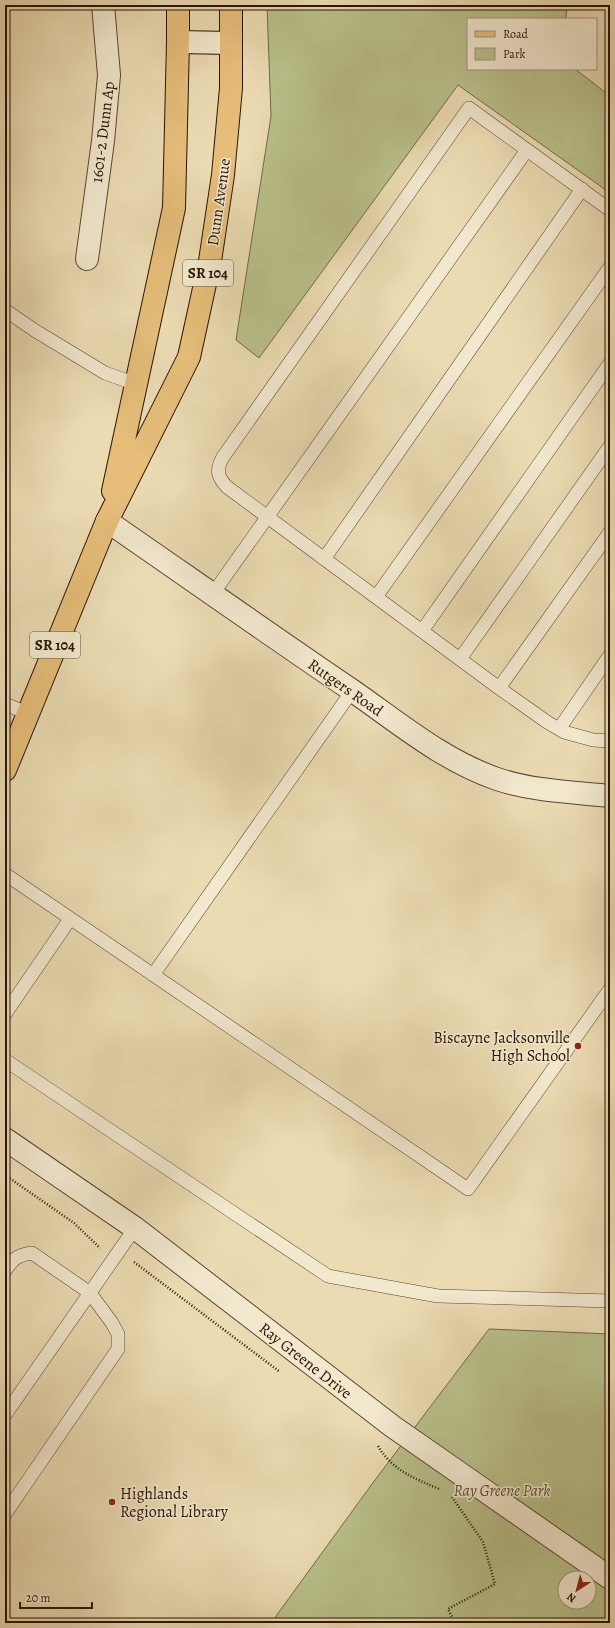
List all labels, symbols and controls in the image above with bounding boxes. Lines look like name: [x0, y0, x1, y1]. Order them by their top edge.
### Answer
legend: [467, 18, 597, 70]
text: Road: [503, 26, 529, 42]
text: Park: [503, 46, 526, 62]
street label: 1601-2 Dunn Ap: [86, 80, 120, 184]
street label: Dunn Avenue: [202, 157, 236, 247]
road number: SR 104: [183, 260, 233, 286]
road number: SR 104: [30, 632, 80, 658]
street label: Rutgers Road: [303, 654, 388, 722]
place label: Biscayne Jacksonville High School: [433, 1027, 570, 1067]
marker: Biscayne Jacksonville High School: [573, 1041, 583, 1051]
street label: Ray Greene Drive: [254, 1317, 357, 1404]
park label: Ray Greene Park: [454, 1480, 550, 1502]
place label: Highlands Regional Library: [120, 1483, 229, 1523]
marker: Highlands Regional Library: [107, 1497, 117, 1507]
north arrow: [557, 1570, 597, 1610]
scale bar: [20, 1584, 92, 1610]
text: N: [564, 1589, 579, 1606]
text: 20 m: [26, 1590, 50, 1606]

